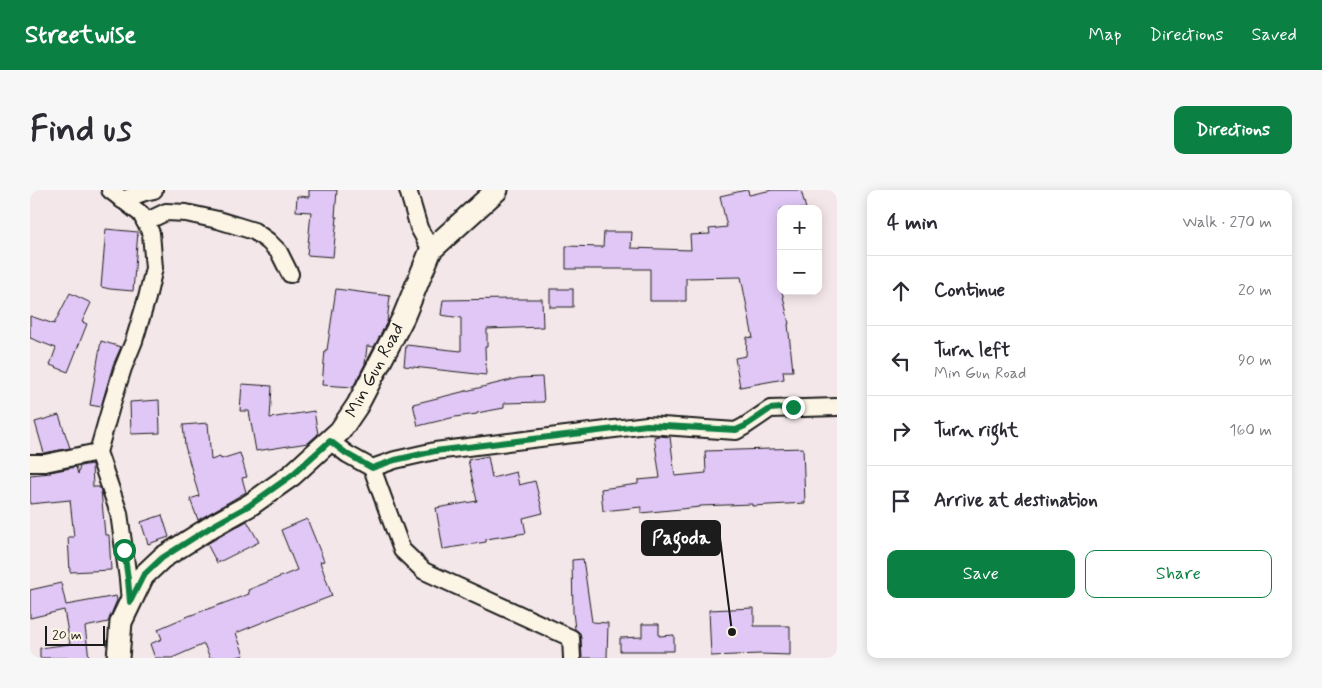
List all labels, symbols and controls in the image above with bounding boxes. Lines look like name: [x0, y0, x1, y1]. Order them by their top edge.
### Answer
text: Streetwise: [25, 20, 136, 51]
text: Map: [1089, 23, 1122, 47]
text: Directions: [1150, 23, 1224, 47]
text: Saved: [1252, 23, 1297, 47]
button: Directions: [1174, 106, 1292, 154]
text: Find us: [30, 107, 132, 153]
map controls: [777, 205, 822, 295]
button: +: [777, 205, 822, 250]
text: 4 min: [887, 209, 938, 237]
text: Walk · 270 m: [1183, 212, 1272, 233]
button: −: [777, 250, 822, 295]
icon: ahead: [887, 277, 915, 305]
text: Continue: [934, 278, 1005, 303]
text: 20 m: [1238, 280, 1272, 301]
street label: Min Gun Road: [340, 319, 410, 422]
text: Turn left: [934, 338, 1010, 363]
icon: left: [887, 347, 915, 375]
text: 90 m: [1238, 350, 1272, 371]
text: Min Gun Road: [934, 363, 1026, 384]
route end: [782, 396, 805, 419]
icon: right: [887, 417, 915, 445]
text: Turn right: [934, 418, 1018, 443]
text: 160 m: [1229, 420, 1272, 441]
icon: arrive: [887, 487, 915, 515]
text: Arrive at destination: [934, 488, 1098, 513]
callout: Pagoda: [642, 521, 720, 555]
text: Pagoda: [652, 526, 711, 554]
route start: [113, 539, 136, 562]
button: Save: [887, 550, 1075, 598]
button: Share: [1085, 550, 1272, 598]
scale bar: [45, 623, 105, 646]
text: 20 m: [52, 626, 82, 644]

